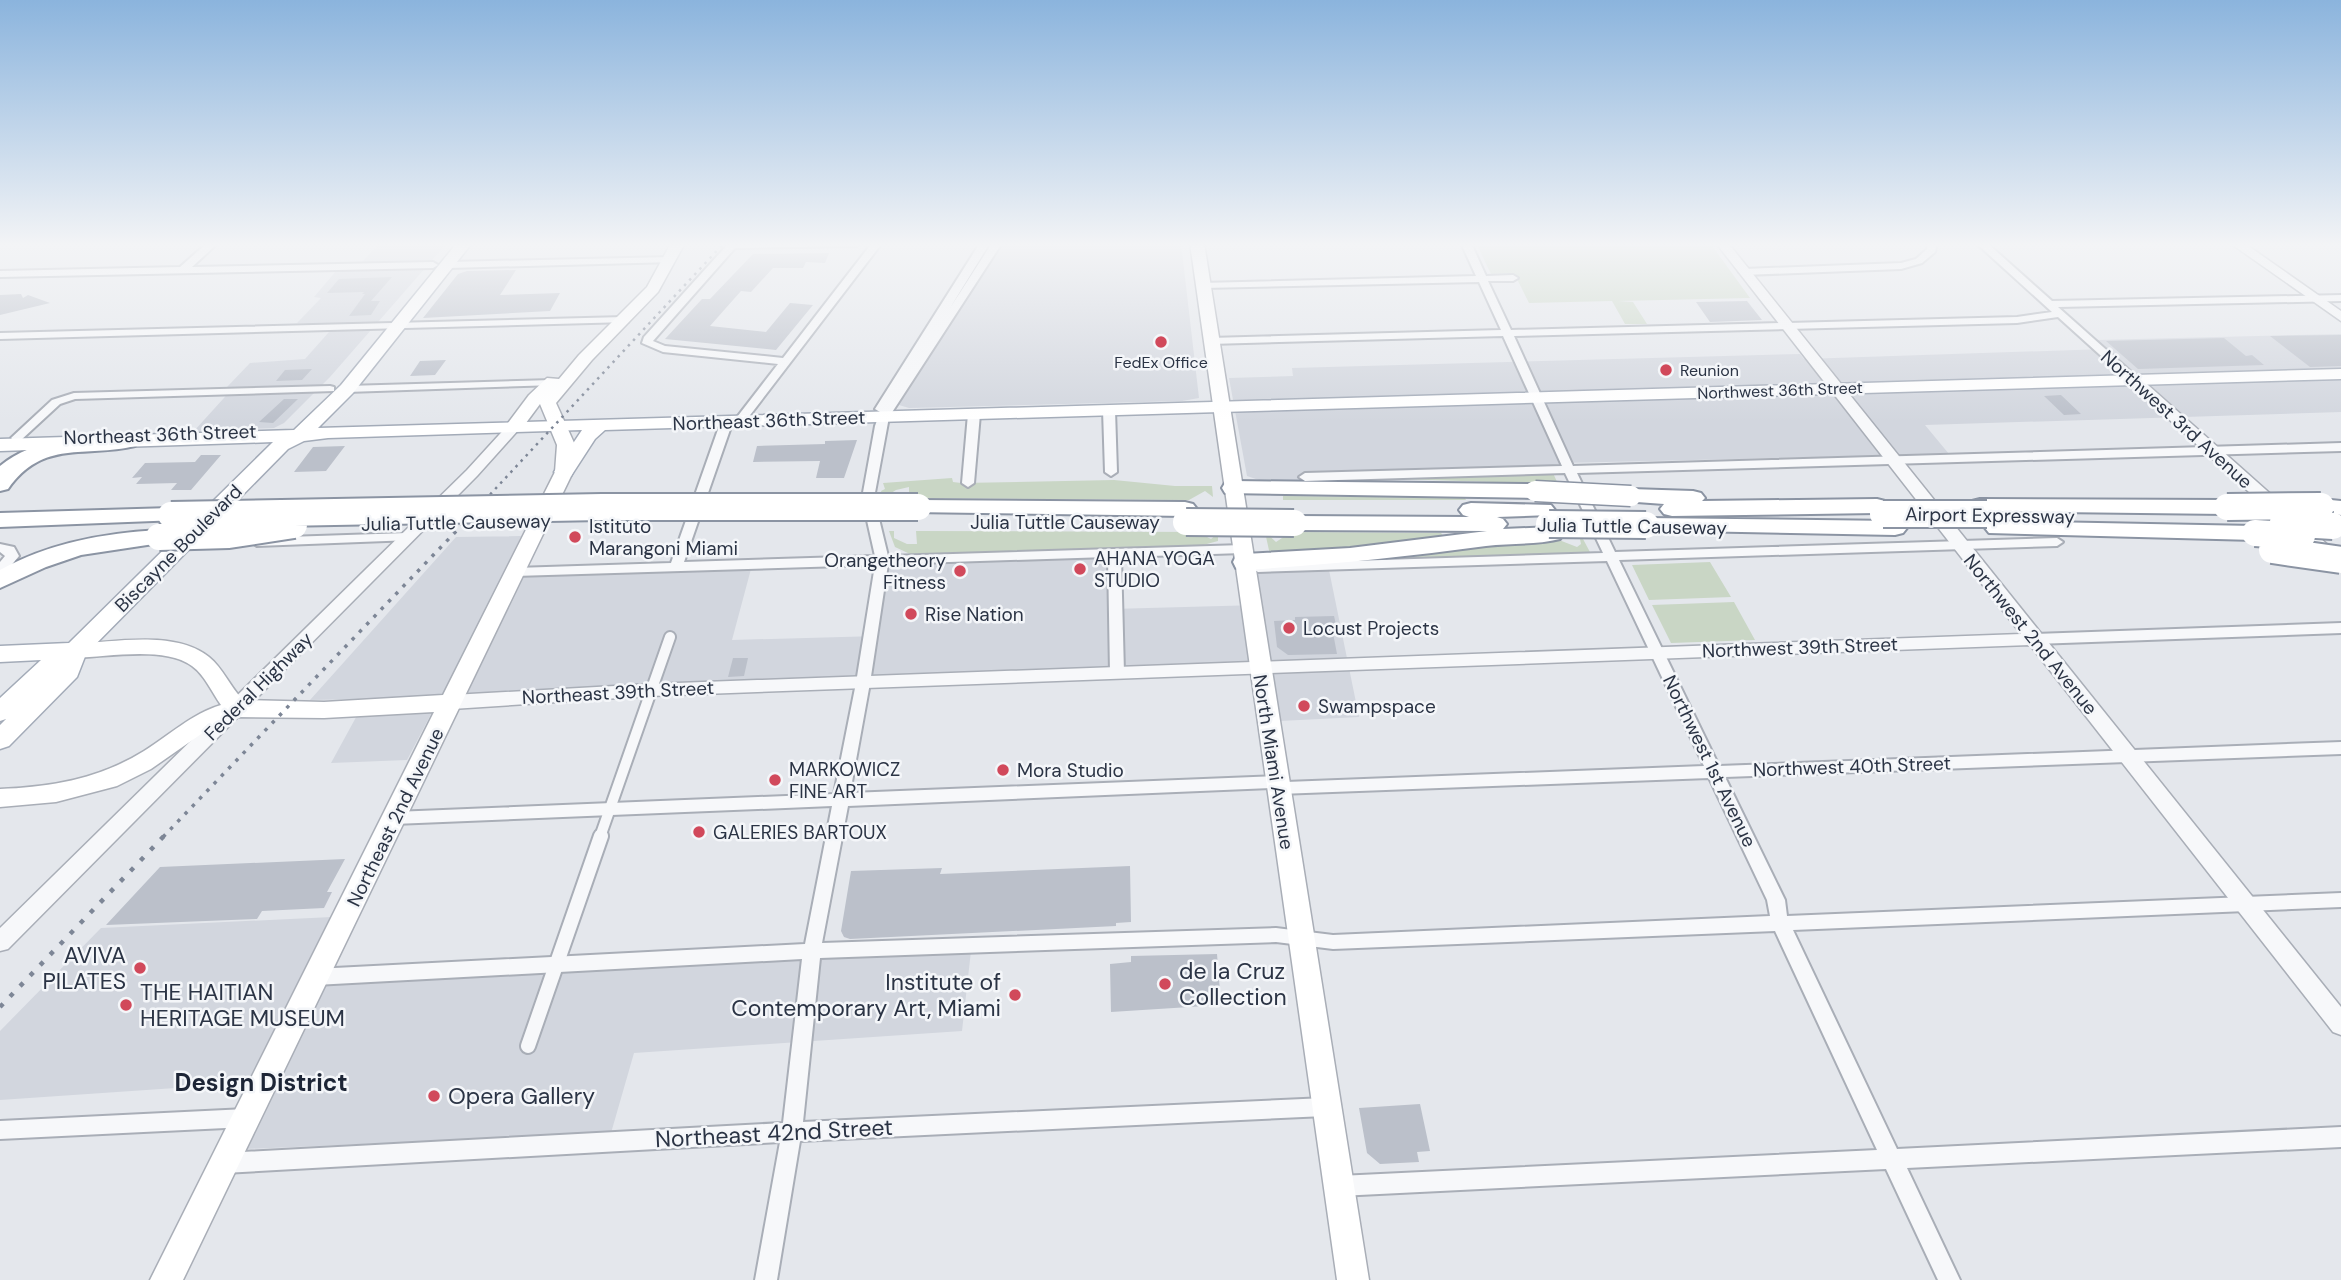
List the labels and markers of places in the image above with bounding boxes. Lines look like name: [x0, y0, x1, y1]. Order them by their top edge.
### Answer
marker: FedEx Office: [1153, 334, 1169, 350]
place label: FedEx Office: [1114, 352, 1208, 373]
place label: Reunion: [1680, 360, 1739, 381]
marker: Reunion: [1658, 362, 1674, 378]
place label: Istituto Marangoni Miami: [589, 514, 738, 561]
marker: Istituto Marangoni Miami: [567, 529, 583, 545]
place label: AHANA YOGA STUDIO: [1094, 546, 1215, 593]
place label: Orangetheory Fitness: [824, 548, 946, 595]
marker: AHANA YOGA STUDIO: [1072, 561, 1088, 577]
marker: Orangetheory Fitness: [952, 563, 968, 579]
place label: Rise Nation: [925, 602, 1024, 627]
marker: Rise Nation: [903, 606, 919, 622]
place label: Locust Projects: [1303, 616, 1439, 641]
marker: Locust Projects: [1281, 620, 1297, 636]
place label: Swampspace: [1318, 694, 1436, 719]
marker: Swampspace: [1296, 698, 1312, 714]
place label: MARKOWICZ FINE ART: [789, 757, 900, 804]
place label: Mora Studio: [1017, 758, 1124, 783]
marker: Mora Studio: [995, 762, 1011, 778]
marker: MARKOWICZ FINE ART: [767, 772, 783, 788]
place label: GALERIES BARTOUX: [713, 820, 887, 845]
marker: GALERIES BARTOUX: [691, 824, 707, 840]
place label: AVIVA PILATES: [42, 940, 126, 996]
place label: de la Cruz Collection: [1179, 956, 1287, 1012]
marker: AVIVA PILATES: [132, 960, 148, 976]
place label: Institute of Contemporary Art, Miami: [731, 967, 1001, 1023]
marker: de la Cruz Collection: [1157, 976, 1173, 992]
place label: THE HAITIAN HERITAGE MUSEUM: [140, 977, 345, 1033]
marker: Institute of Contemporary Art, Miami: [1007, 987, 1023, 1003]
marker: THE HAITIAN HERITAGE MUSEUM: [118, 997, 134, 1013]
place label: Opera Gallery: [448, 1081, 595, 1111]
marker: Opera Gallery: [426, 1088, 442, 1104]

